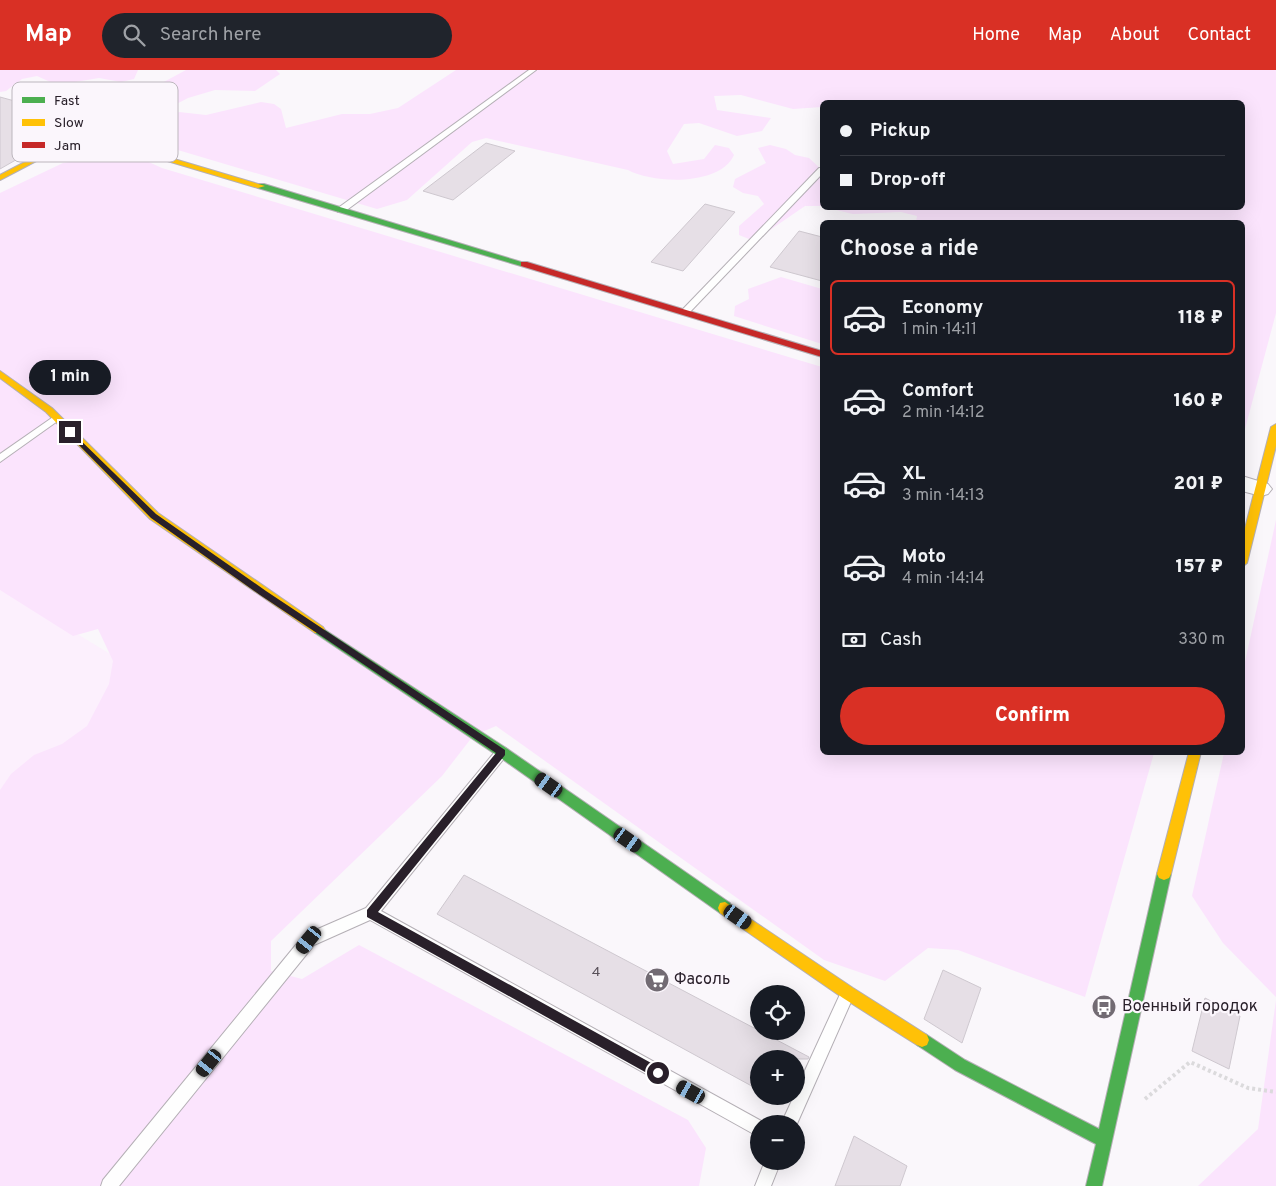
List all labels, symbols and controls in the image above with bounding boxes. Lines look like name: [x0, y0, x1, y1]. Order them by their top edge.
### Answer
search box: [102, 13, 452, 58]
text: Map: [25, 20, 72, 50]
icon: search: [120, 21, 148, 49]
text: Search here: [160, 23, 261, 47]
text: Home: [972, 24, 1020, 47]
text: Map: [1048, 24, 1082, 47]
text: About: [1110, 24, 1159, 47]
text: Contact: [1187, 24, 1251, 47]
legend: [12, 82, 178, 162]
text: Fast: [54, 93, 80, 110]
text: Slow: [54, 115, 84, 132]
text: Pickup: [870, 119, 930, 143]
text: Jam: [54, 138, 81, 155]
text: Drop-off: [870, 168, 945, 192]
text: Choose a ride: [840, 236, 978, 263]
icon: car: [842, 295, 887, 340]
text: Economy: [902, 296, 983, 320]
text: 118 ₽: [1178, 306, 1223, 330]
text: 1 min · 14:11: [902, 320, 977, 340]
callout: 1 min: [29, 360, 111, 394]
text: 1 min: [50, 367, 90, 387]
icon: car: [842, 378, 887, 423]
text: Comfort: [902, 379, 974, 403]
text: 160 ₽: [1173, 389, 1223, 413]
text: 2 min · 14:12: [902, 403, 985, 423]
route end: [59, 421, 81, 443]
icon: car: [842, 461, 887, 506]
text: XL: [902, 462, 925, 486]
text: 201 ₽: [1174, 472, 1223, 496]
text: 3 min · 14:13: [902, 486, 984, 506]
icon: car: [842, 544, 887, 589]
text: Moto: [902, 545, 946, 569]
text: 157 ₽: [1176, 555, 1223, 579]
text: 4 min · 14:14: [902, 569, 985, 589]
icon: cash: [840, 626, 868, 654]
text: Cash: [880, 628, 922, 652]
text: 330 m: [1178, 630, 1225, 650]
button: Confirm: [840, 687, 1225, 745]
car: [532, 770, 565, 800]
car: [611, 825, 644, 855]
car: [721, 902, 754, 932]
car: [293, 924, 324, 956]
house number: 4: [592, 964, 600, 981]
supermarket icon: Фасоль: [644, 967, 670, 993]
place label: Фасоль: [674, 970, 730, 990]
map controls: [750, 985, 805, 1170]
button: locate: [750, 985, 805, 1040]
bus stop icon: Военный городок: [1091, 994, 1117, 1020]
place label: Военный городок: [1122, 997, 1258, 1017]
car: [193, 1047, 224, 1079]
button: +: [750, 1050, 805, 1105]
route start: [647, 1062, 669, 1084]
car: [674, 1078, 707, 1106]
button: −: [750, 1115, 805, 1170]

